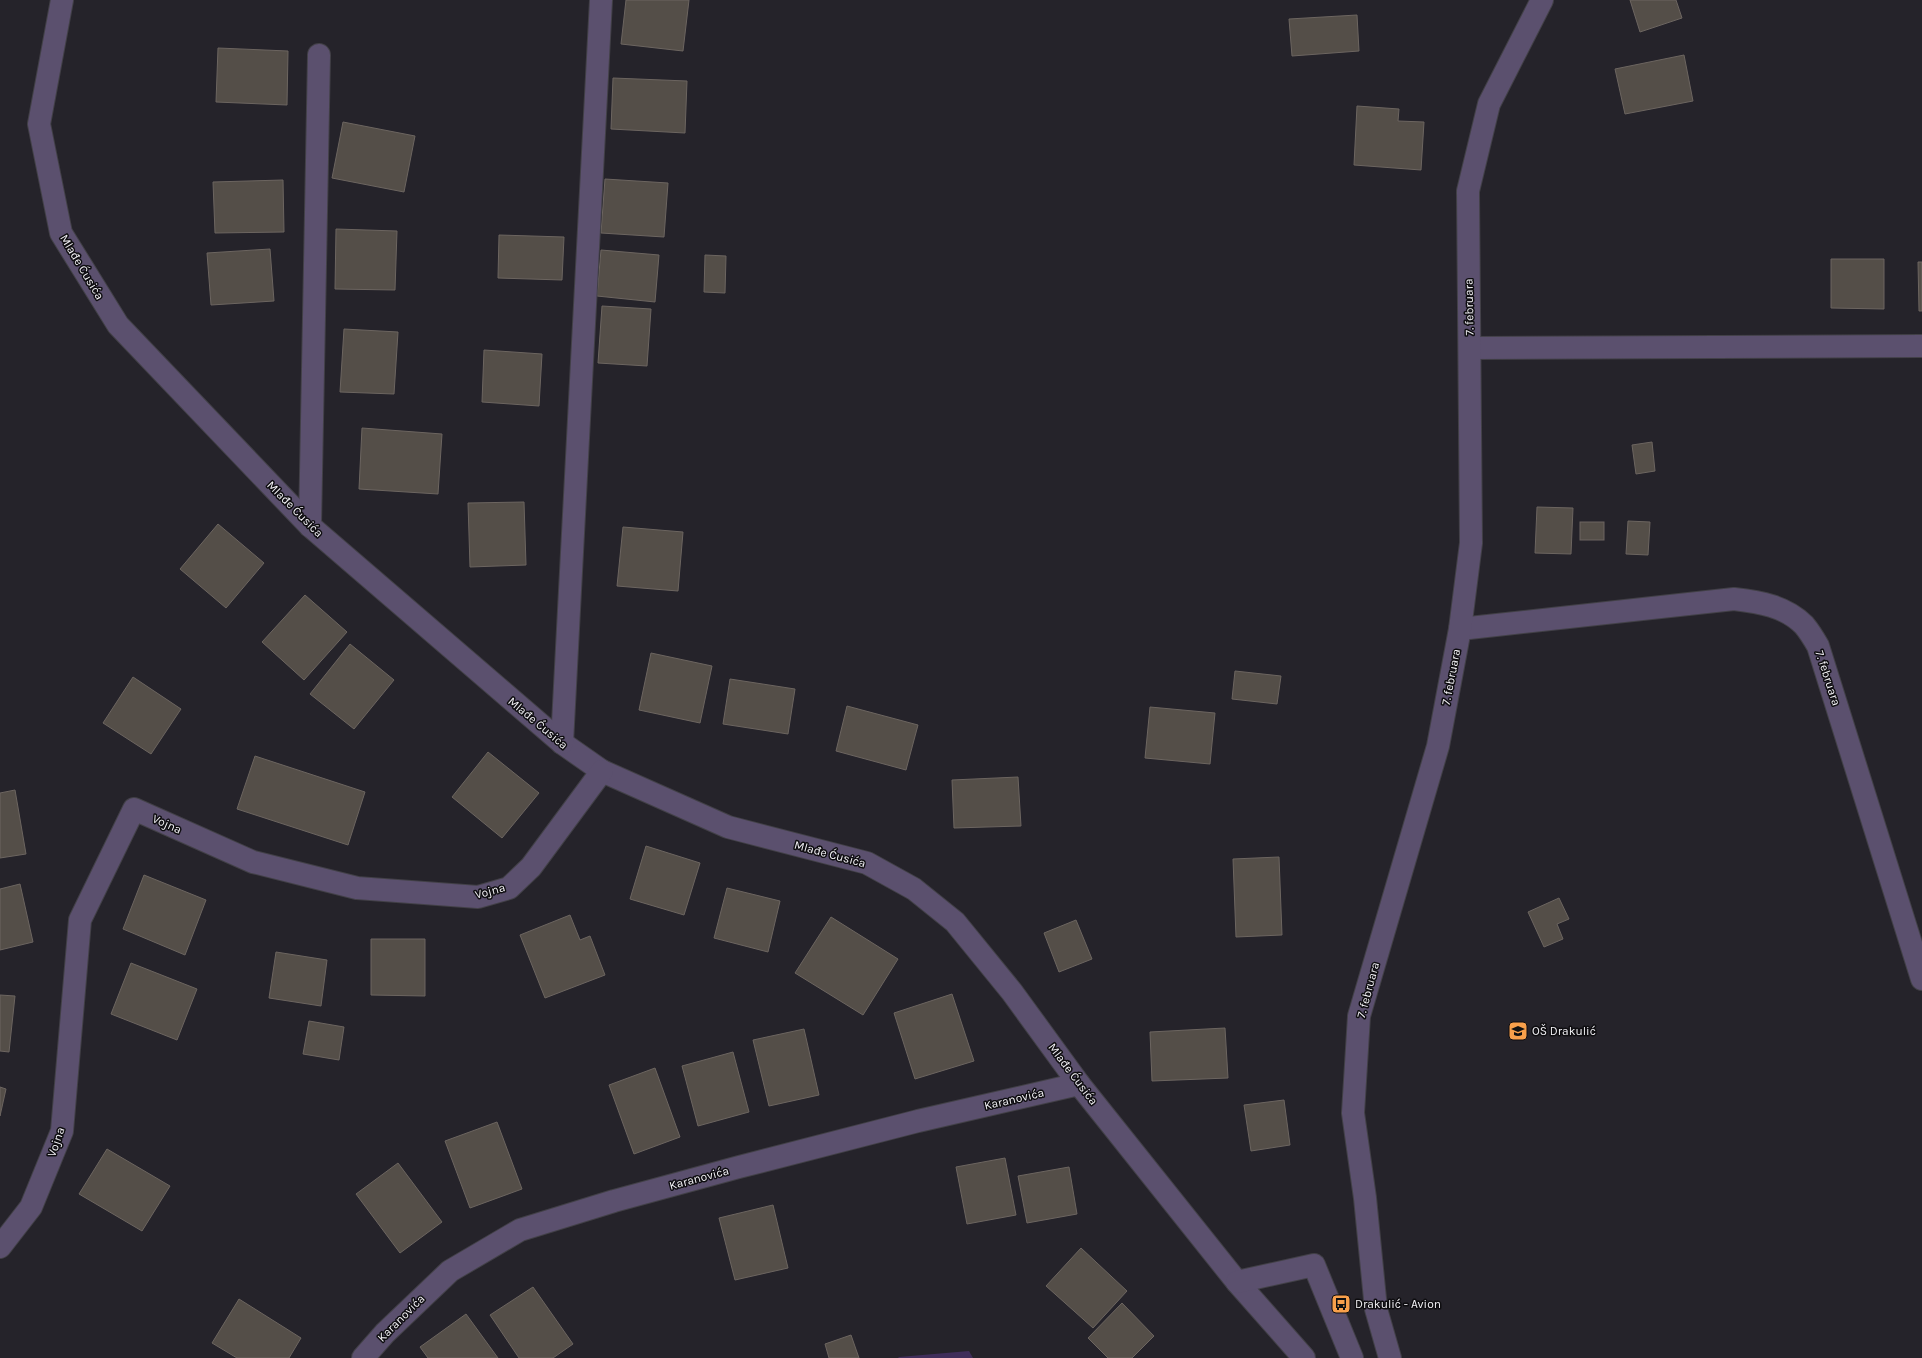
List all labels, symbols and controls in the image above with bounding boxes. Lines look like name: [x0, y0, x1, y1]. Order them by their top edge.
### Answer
street label: Mlađe Ćusića: [57, 231, 108, 302]
street label: 7. februara: [1462, 278, 1476, 336]
street label: Mlađe Ćusića: [264, 477, 327, 540]
street label: 7. februara: [1439, 648, 1463, 706]
street label: 7. februara: [1813, 649, 1843, 707]
street label: Mlađe Ćusića: [505, 693, 571, 752]
street label: Vojna: [150, 811, 184, 837]
street label: Mlađe Ćusića: [793, 837, 868, 870]
street label: Vojna: [473, 880, 507, 902]
street label: 7. februara: [1354, 961, 1382, 1019]
school or university icon: OŠ Drakulić: [1507, 1020, 1529, 1042]
place label: OŠ Drakulić: [1532, 1023, 1596, 1038]
street label: Mlađe Ćusića: [1045, 1040, 1102, 1108]
street label: Karanovića: [983, 1085, 1045, 1113]
street label: Vojna: [44, 1125, 68, 1159]
street label: Karanovića: [668, 1163, 730, 1193]
street label: Karanovića: [374, 1291, 428, 1345]
bus stop icon: Drakulić - Avion: [1330, 1293, 1352, 1315]
place label: Drakulić - Avion: [1355, 1297, 1441, 1311]

